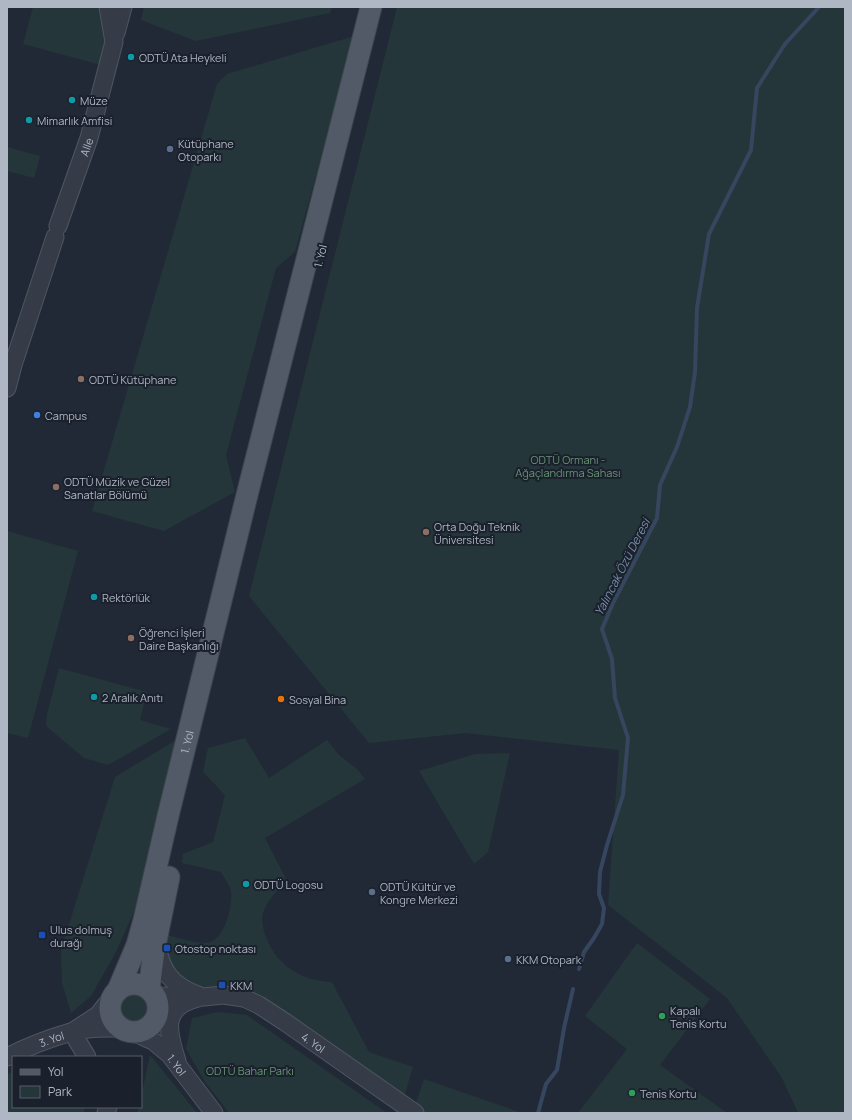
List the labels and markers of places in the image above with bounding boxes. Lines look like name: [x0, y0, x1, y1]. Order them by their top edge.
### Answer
place label: ODTÜ Ata Heykeli: [139, 50, 227, 65]
marker: ODTÜ Ata Heykeli: [126, 52, 136, 62]
place label: Müze: [80, 93, 108, 108]
marker: Müze: [67, 95, 77, 105]
place label: Mimarlık Amfisi: [37, 113, 112, 128]
marker: Mimarlık Amfisi: [24, 115, 34, 125]
place label: Kütüphane Otoparkı: [178, 136, 234, 164]
marker: Kütüphane Otoparkı: [165, 144, 175, 154]
place label: ODTÜ Kütüphane: [89, 372, 177, 387]
marker: ODTÜ Kütüphane: [76, 374, 86, 384]
place label: Campus: [45, 408, 87, 423]
marker: Campus: [32, 410, 42, 420]
place label: ODTÜ Müzik ve Güzel Sanatlar Bölümü: [64, 474, 170, 502]
marker: ODTÜ Müzik ve Güzel Sanatlar Bölümü: [51, 482, 61, 492]
place label: Orta Doğu Teknik Üniversitesi: [434, 519, 520, 547]
marker: Orta Doğu Teknik Üniversitesi: [421, 527, 431, 537]
place label: Rektörlük: [102, 590, 151, 605]
marker: Rektörlük: [89, 592, 99, 602]
place label: Öğrenci İşleri Daire Başkanlığı: [139, 625, 219, 653]
marker: Öğrenci İşleri Daire Başkanlığı: [126, 633, 136, 643]
place label: 2 Aralık Anıtı: [102, 690, 163, 705]
marker: 2 Aralık Anıtı: [89, 692, 99, 702]
place label: Sosyal Bina: [289, 692, 346, 707]
marker: Sosyal Bina: [276, 694, 286, 704]
place label: ODTÜ Logosu: [254, 877, 323, 892]
marker: ODTÜ Logosu: [241, 879, 251, 889]
place label: ODTÜ Kültür ve Kongre Merkezi: [380, 879, 458, 907]
marker: ODTÜ Kültür ve Kongre Merkezi: [367, 887, 377, 897]
place label: Ulus dolmuş durağı: [50, 922, 112, 950]
marker: Ulus dolmuş durağı: [37, 930, 47, 940]
place label: Otostop noktası: [175, 941, 256, 956]
marker: Otostop noktası: [162, 943, 172, 953]
place label: KKM Otopark: [516, 952, 582, 967]
marker: KKM Otopark: [503, 954, 513, 964]
place label: KKM: [230, 978, 252, 993]
marker: KKM: [217, 980, 227, 990]
place label: Kapalı Tenis Kortu: [670, 1003, 727, 1031]
marker: Kapalı Tenis Kortu: [657, 1011, 667, 1021]
place label: Tenis Kortu: [640, 1086, 697, 1101]
marker: Tenis Kortu: [627, 1088, 637, 1098]

